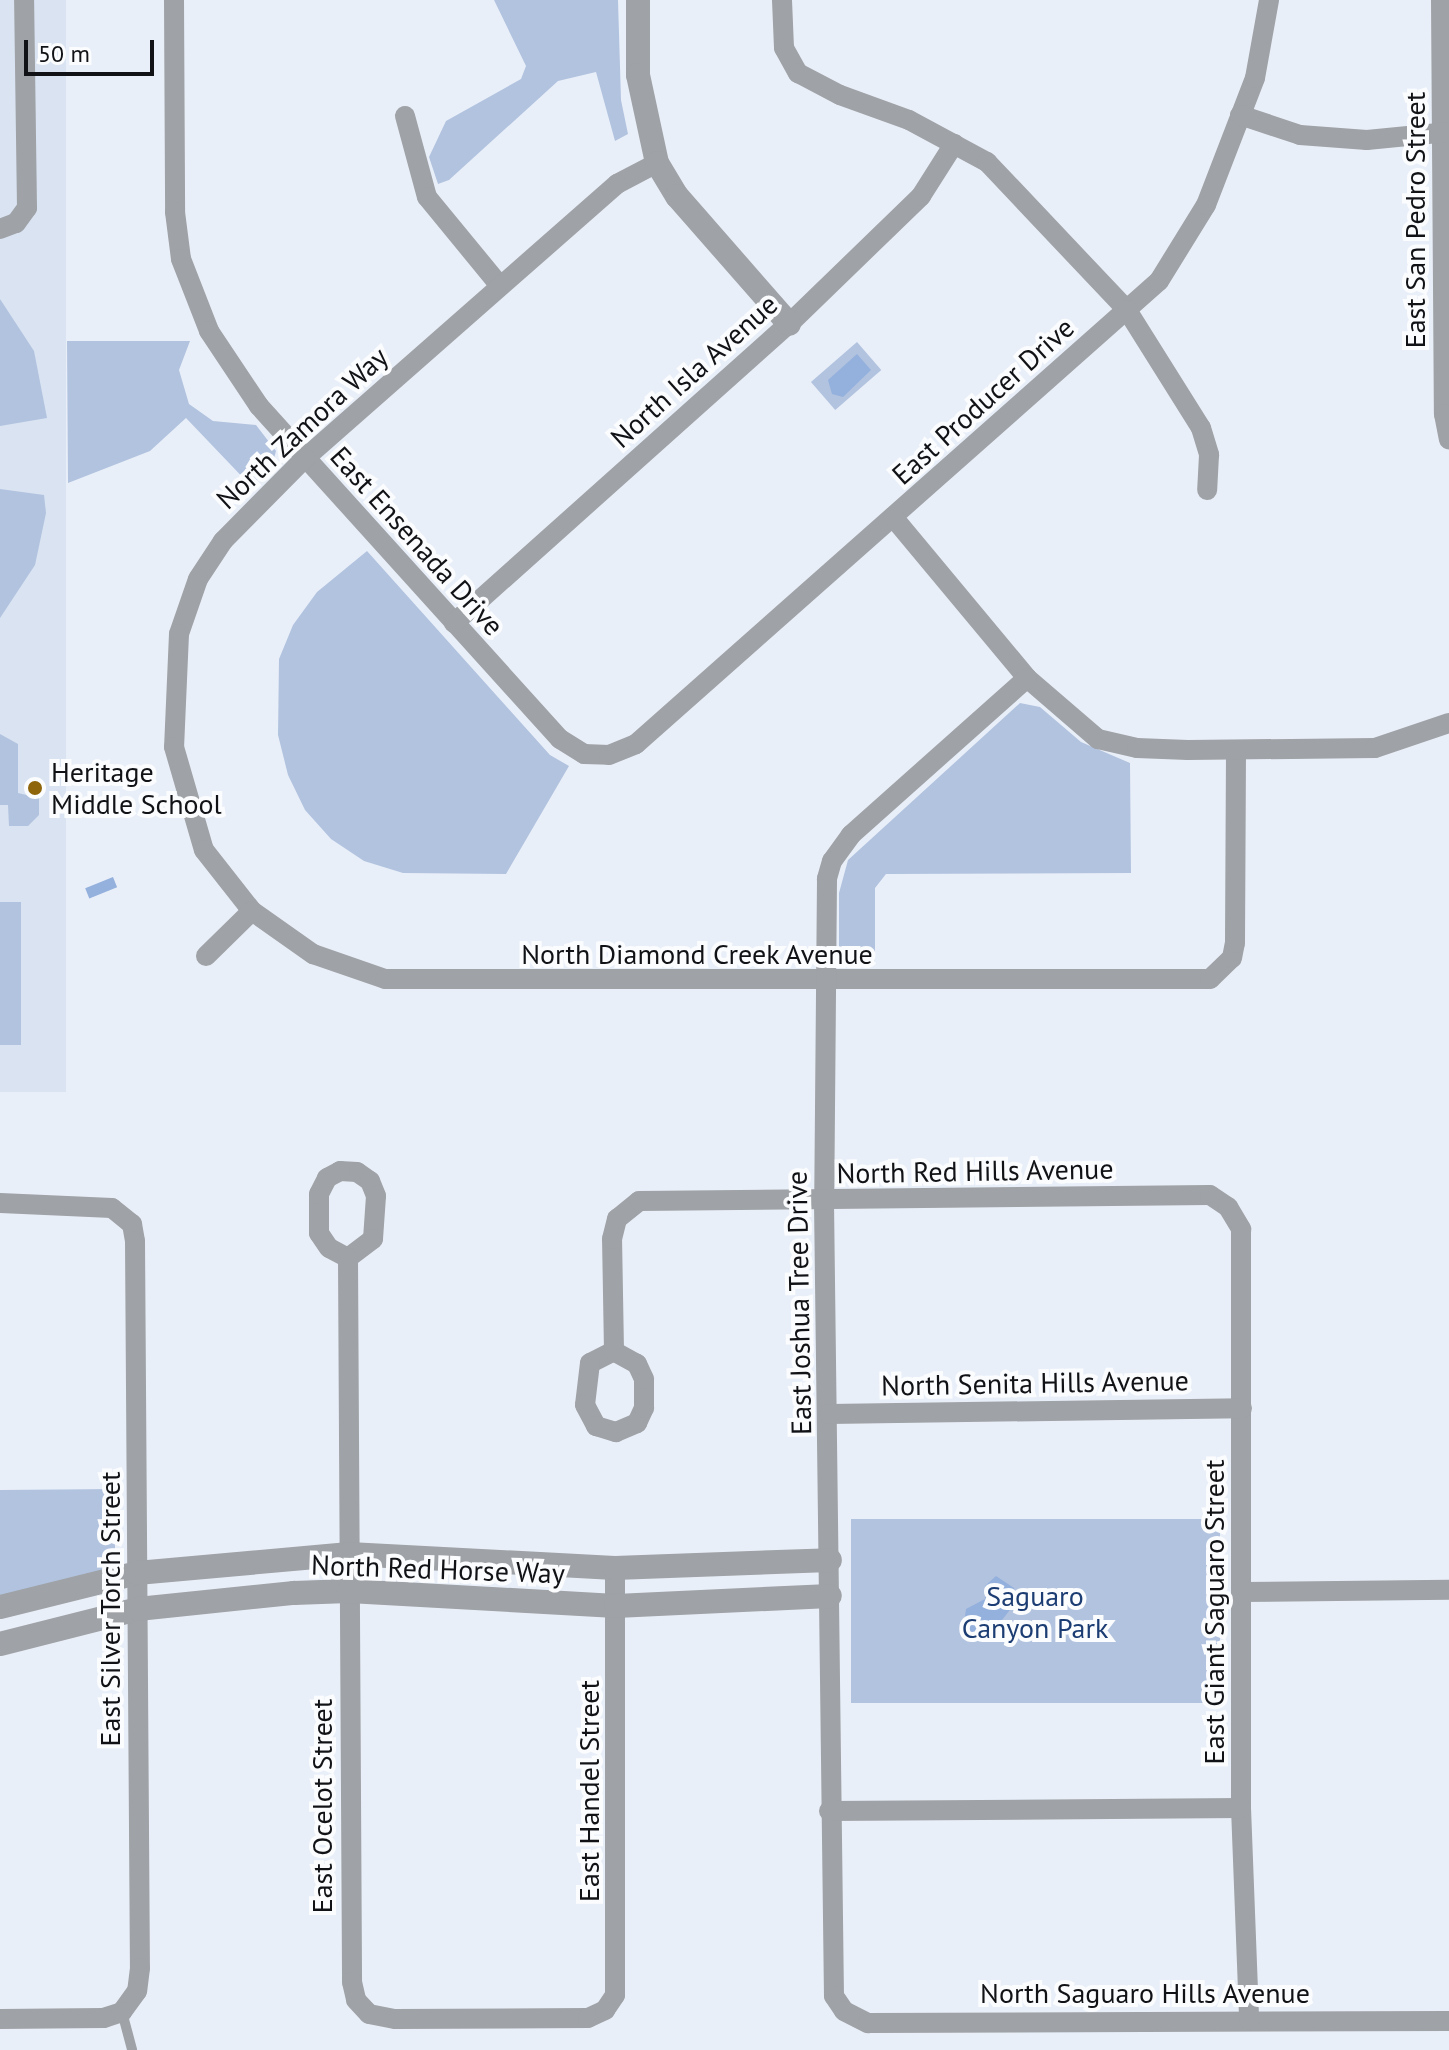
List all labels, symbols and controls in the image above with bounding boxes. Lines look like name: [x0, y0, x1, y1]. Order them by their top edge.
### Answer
scale bar: [28, 24, 158, 74]
text: 50 m: [38, 38, 90, 69]
street label: East San Pedro Street: [1398, 92, 1432, 348]
street label: North Isla Avenue: [603, 287, 785, 455]
street label: East Producer Drive: [885, 311, 1081, 491]
street label: North Zamora Way: [209, 340, 395, 516]
street label: East Ensenada Drive: [323, 440, 511, 642]
place label: Heritage Middle School: [51, 755, 222, 821]
marker: Heritage Middle School: [26, 779, 44, 797]
street label: North Diamond Creek Avenue: [520, 937, 874, 971]
street label: North Red Hills Avenue: [836, 1152, 1114, 1190]
street label: East Joshua Tree Drive: [780, 1170, 818, 1436]
street label: North Senita Hills Avenue: [880, 1364, 1190, 1402]
street label: East Giant Saguaro Street: [1197, 1460, 1231, 1764]
street label: East Silver Torch Street: [93, 1471, 127, 1747]
street label: North Red Horse Way: [310, 1548, 566, 1590]
park label: Saguaro Canyon Park: [962, 1579, 1108, 1645]
street label: East Handel Street: [572, 1680, 606, 1902]
street label: East Ocelot Street: [305, 1699, 339, 1913]
street label: North Saguaro Hills Avenue: [980, 1976, 1310, 2010]

